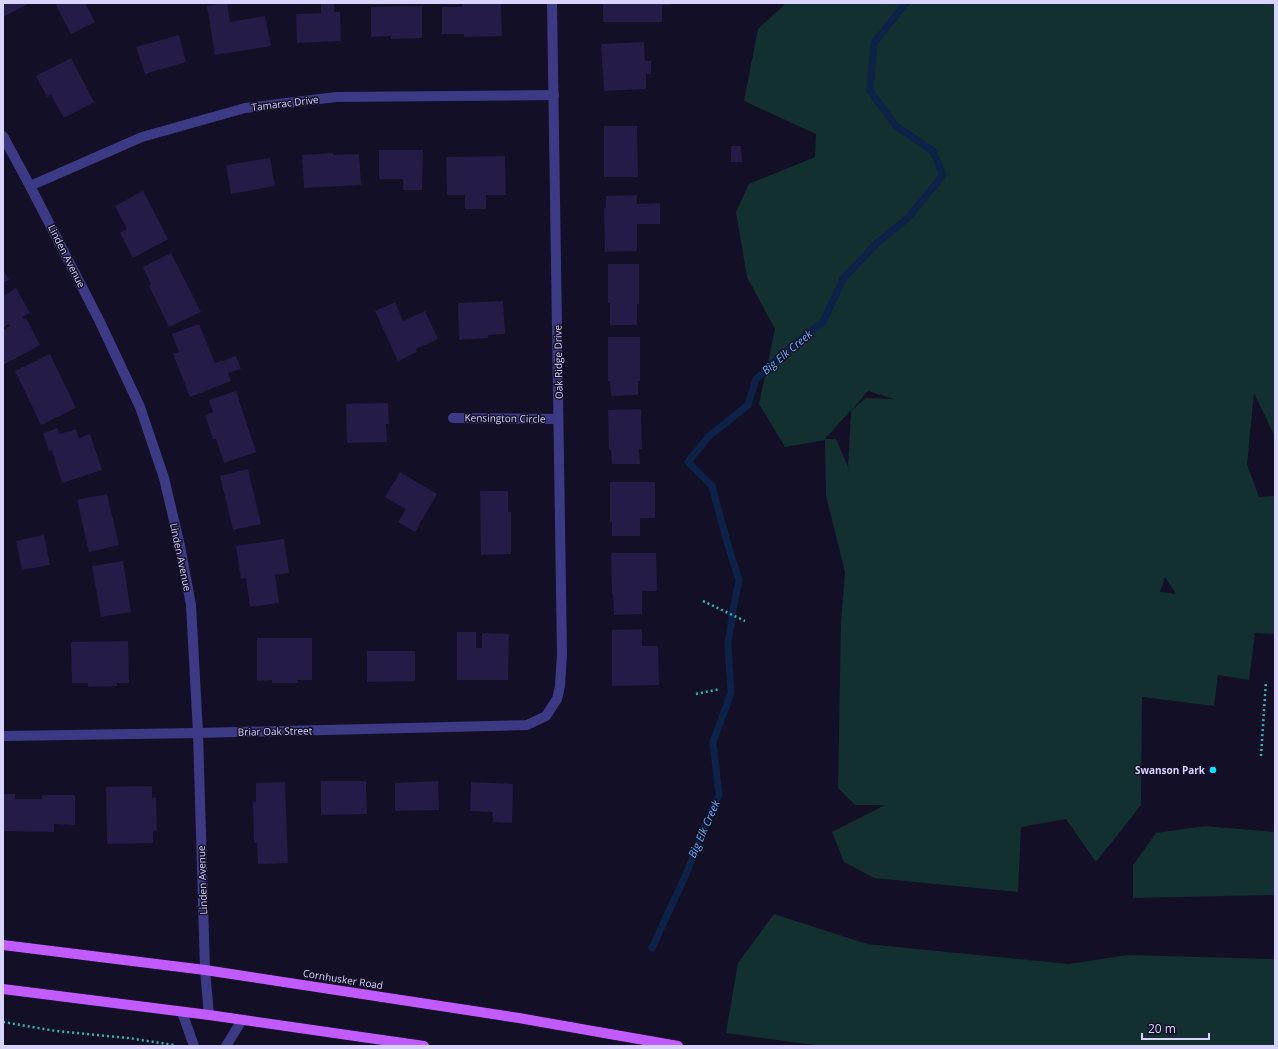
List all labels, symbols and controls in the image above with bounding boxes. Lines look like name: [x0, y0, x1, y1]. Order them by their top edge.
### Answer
street label: Tamarac Drive: [251, 92, 320, 114]
street label: Linden Avenue: [45, 222, 89, 290]
street label: Oak Ridge Drive: [550, 324, 566, 399]
water label: Big Elk Creek: [758, 326, 816, 377]
street label: Kensington Circle: [464, 410, 546, 426]
street label: Linden Avenue: [167, 522, 195, 593]
street label: Briar Oak Street: [238, 723, 313, 739]
place label: Swanson Park: [1135, 763, 1206, 777]
marker: Swanson Park: [1208, 765, 1218, 775]
water label: Big Elk Creek: [684, 797, 723, 860]
street label: Linden Avenue: [194, 845, 210, 915]
street label: Cornhusker Road: [302, 966, 384, 992]
scale bar: [1142, 1015, 1209, 1041]
text: 20 m: [1148, 1020, 1176, 1037]

